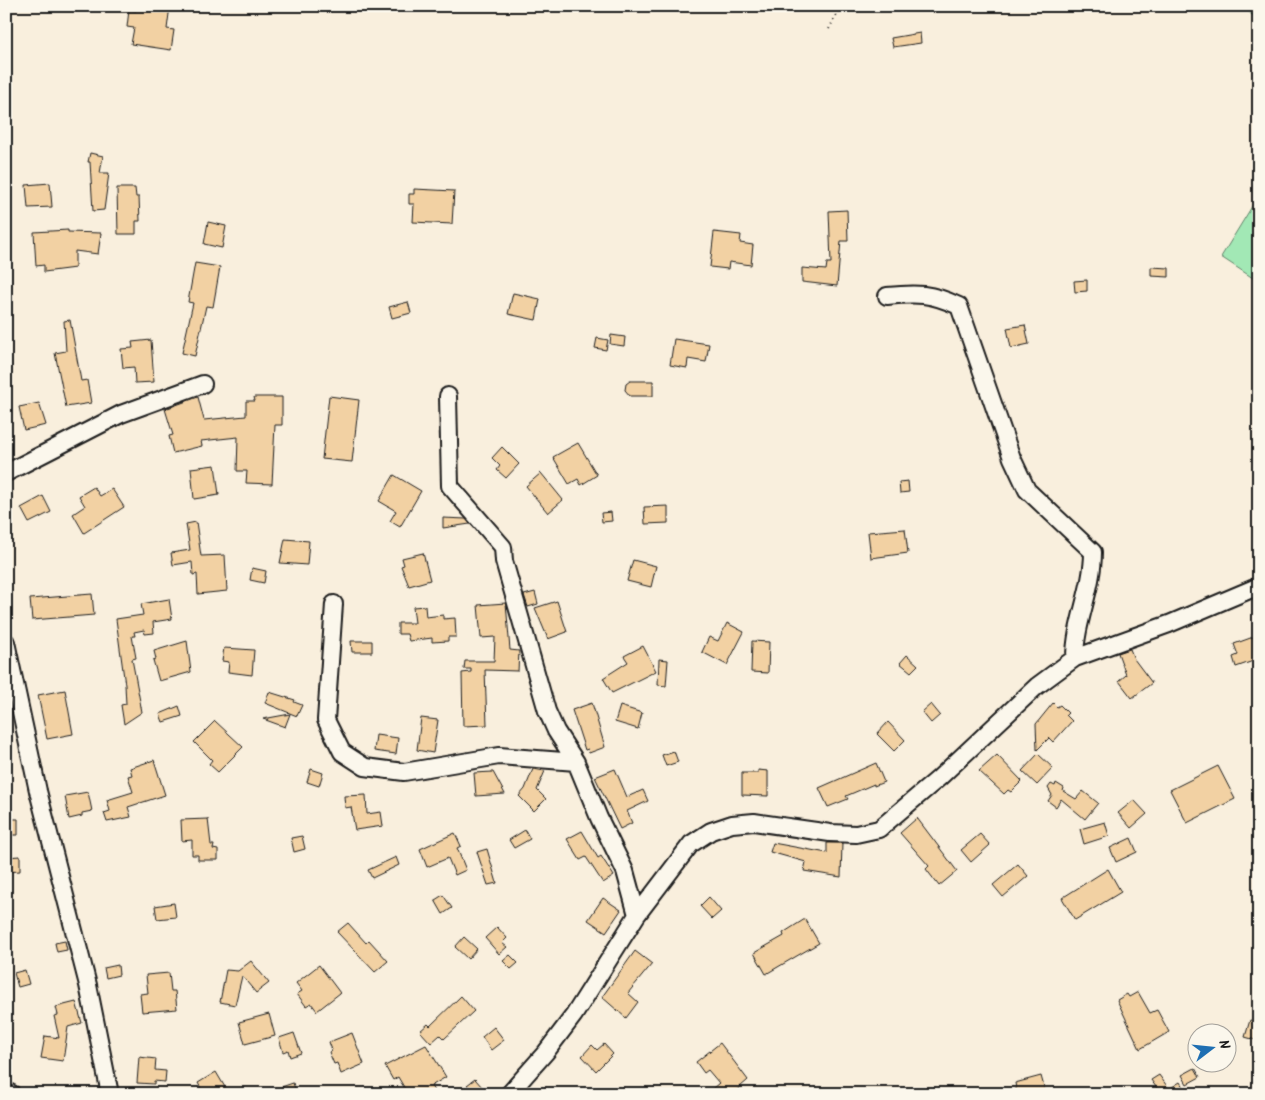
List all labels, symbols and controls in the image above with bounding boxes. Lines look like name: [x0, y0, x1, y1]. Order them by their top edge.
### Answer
north arrow: [1188, 1022, 1238, 1072]
text: N: [1212, 1037, 1235, 1052]

